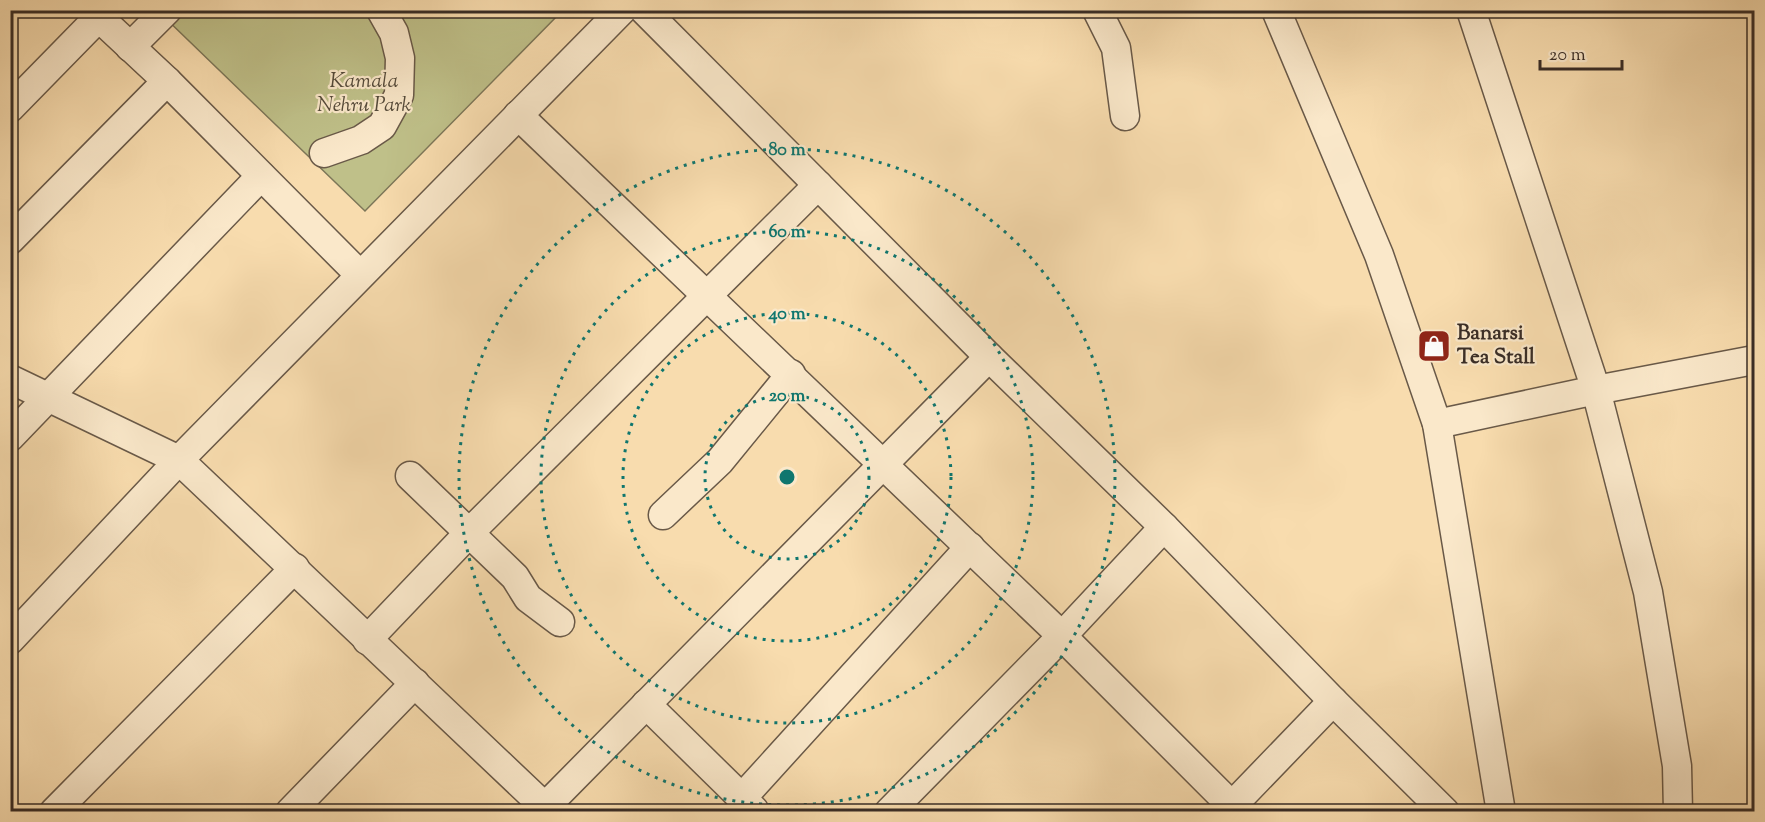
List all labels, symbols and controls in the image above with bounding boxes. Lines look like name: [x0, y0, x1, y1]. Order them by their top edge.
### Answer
scale bar: [1540, 33, 1622, 71]
text: 20 m: [1549, 43, 1586, 69]
park label: Kamala Nehru Park: [317, 67, 412, 121]
text: 80 m: [768, 138, 806, 164]
text: 60 m: [768, 220, 806, 246]
text: 40 m: [767, 302, 806, 328]
place label: Banarsi Tea Stall: [1457, 319, 1535, 373]
shop icon: Banarsi Tea Stall: [1416, 328, 1452, 364]
text: 20 m: [769, 384, 805, 410]
centre of rings: [777, 467, 797, 487]

